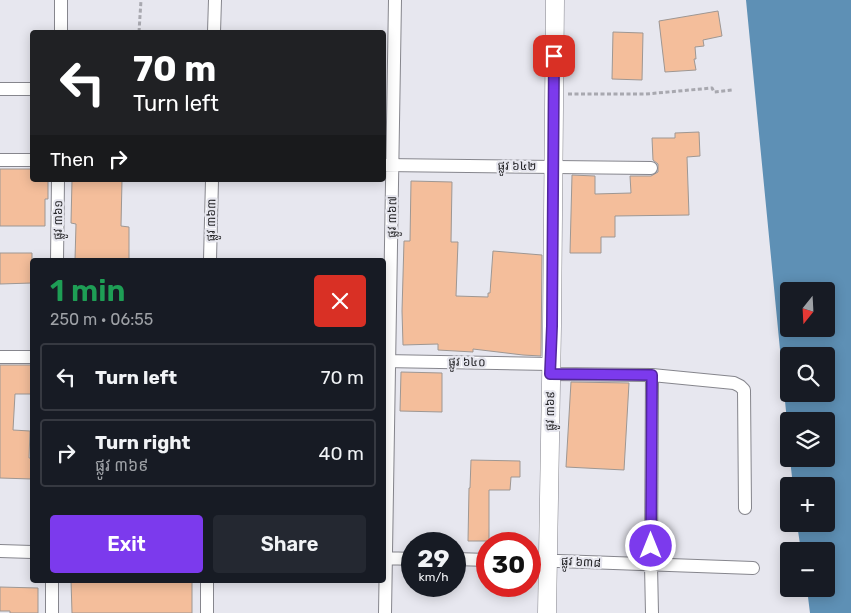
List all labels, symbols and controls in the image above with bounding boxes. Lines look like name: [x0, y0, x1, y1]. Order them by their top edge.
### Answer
pin: [533, 35, 575, 77]
icon: arrive: [540, 42, 568, 70]
text: 70 m: [133, 48, 216, 90]
icon: left: [50, 50, 115, 115]
text: Turn left: [133, 90, 219, 117]
icon: right: [104, 145, 132, 173]
text: Then: [50, 148, 94, 171]
street label: ផ្លូវ ៦៤២: [497, 159, 536, 177]
street label: ផ្លូវ ៣៦៧: [385, 196, 403, 238]
street label: ផ្លូវ ៣៦៣: [204, 198, 222, 242]
street label: ផ្លូវ ៣៦១: [51, 200, 69, 240]
text: 1 min: [50, 273, 125, 309]
button: close: [314, 275, 366, 327]
north arrow: [780, 282, 835, 338]
map controls: [780, 282, 835, 597]
text: 250 m · 06:55: [50, 310, 153, 329]
button: search: [780, 347, 835, 402]
street label: ផ្លូវ ៦៤០: [448, 355, 486, 373]
icon: left: [52, 363, 80, 391]
text: Turn left: [95, 366, 177, 389]
text: 70 m: [321, 366, 364, 389]
street label: ផ្លូវ ៣៦៩: [543, 391, 561, 431]
button: layers: [780, 412, 835, 467]
text: Turn right: [95, 431, 190, 454]
icon: right: [52, 439, 80, 467]
text: 40 m: [319, 442, 364, 465]
text: ផ្លូវ ៣៦៩: [95, 456, 148, 475]
button: +: [780, 477, 835, 532]
button: Exit: [50, 515, 203, 573]
button: Share: [213, 515, 366, 573]
position arrow: [624, 519, 676, 571]
speed limit sign: 30: [476, 532, 541, 597]
button: −: [780, 542, 835, 597]
text: 29: [417, 544, 450, 573]
street label: ផ្លូវ ៦៣៨: [560, 554, 601, 574]
text: km/h: [419, 570, 448, 584]

